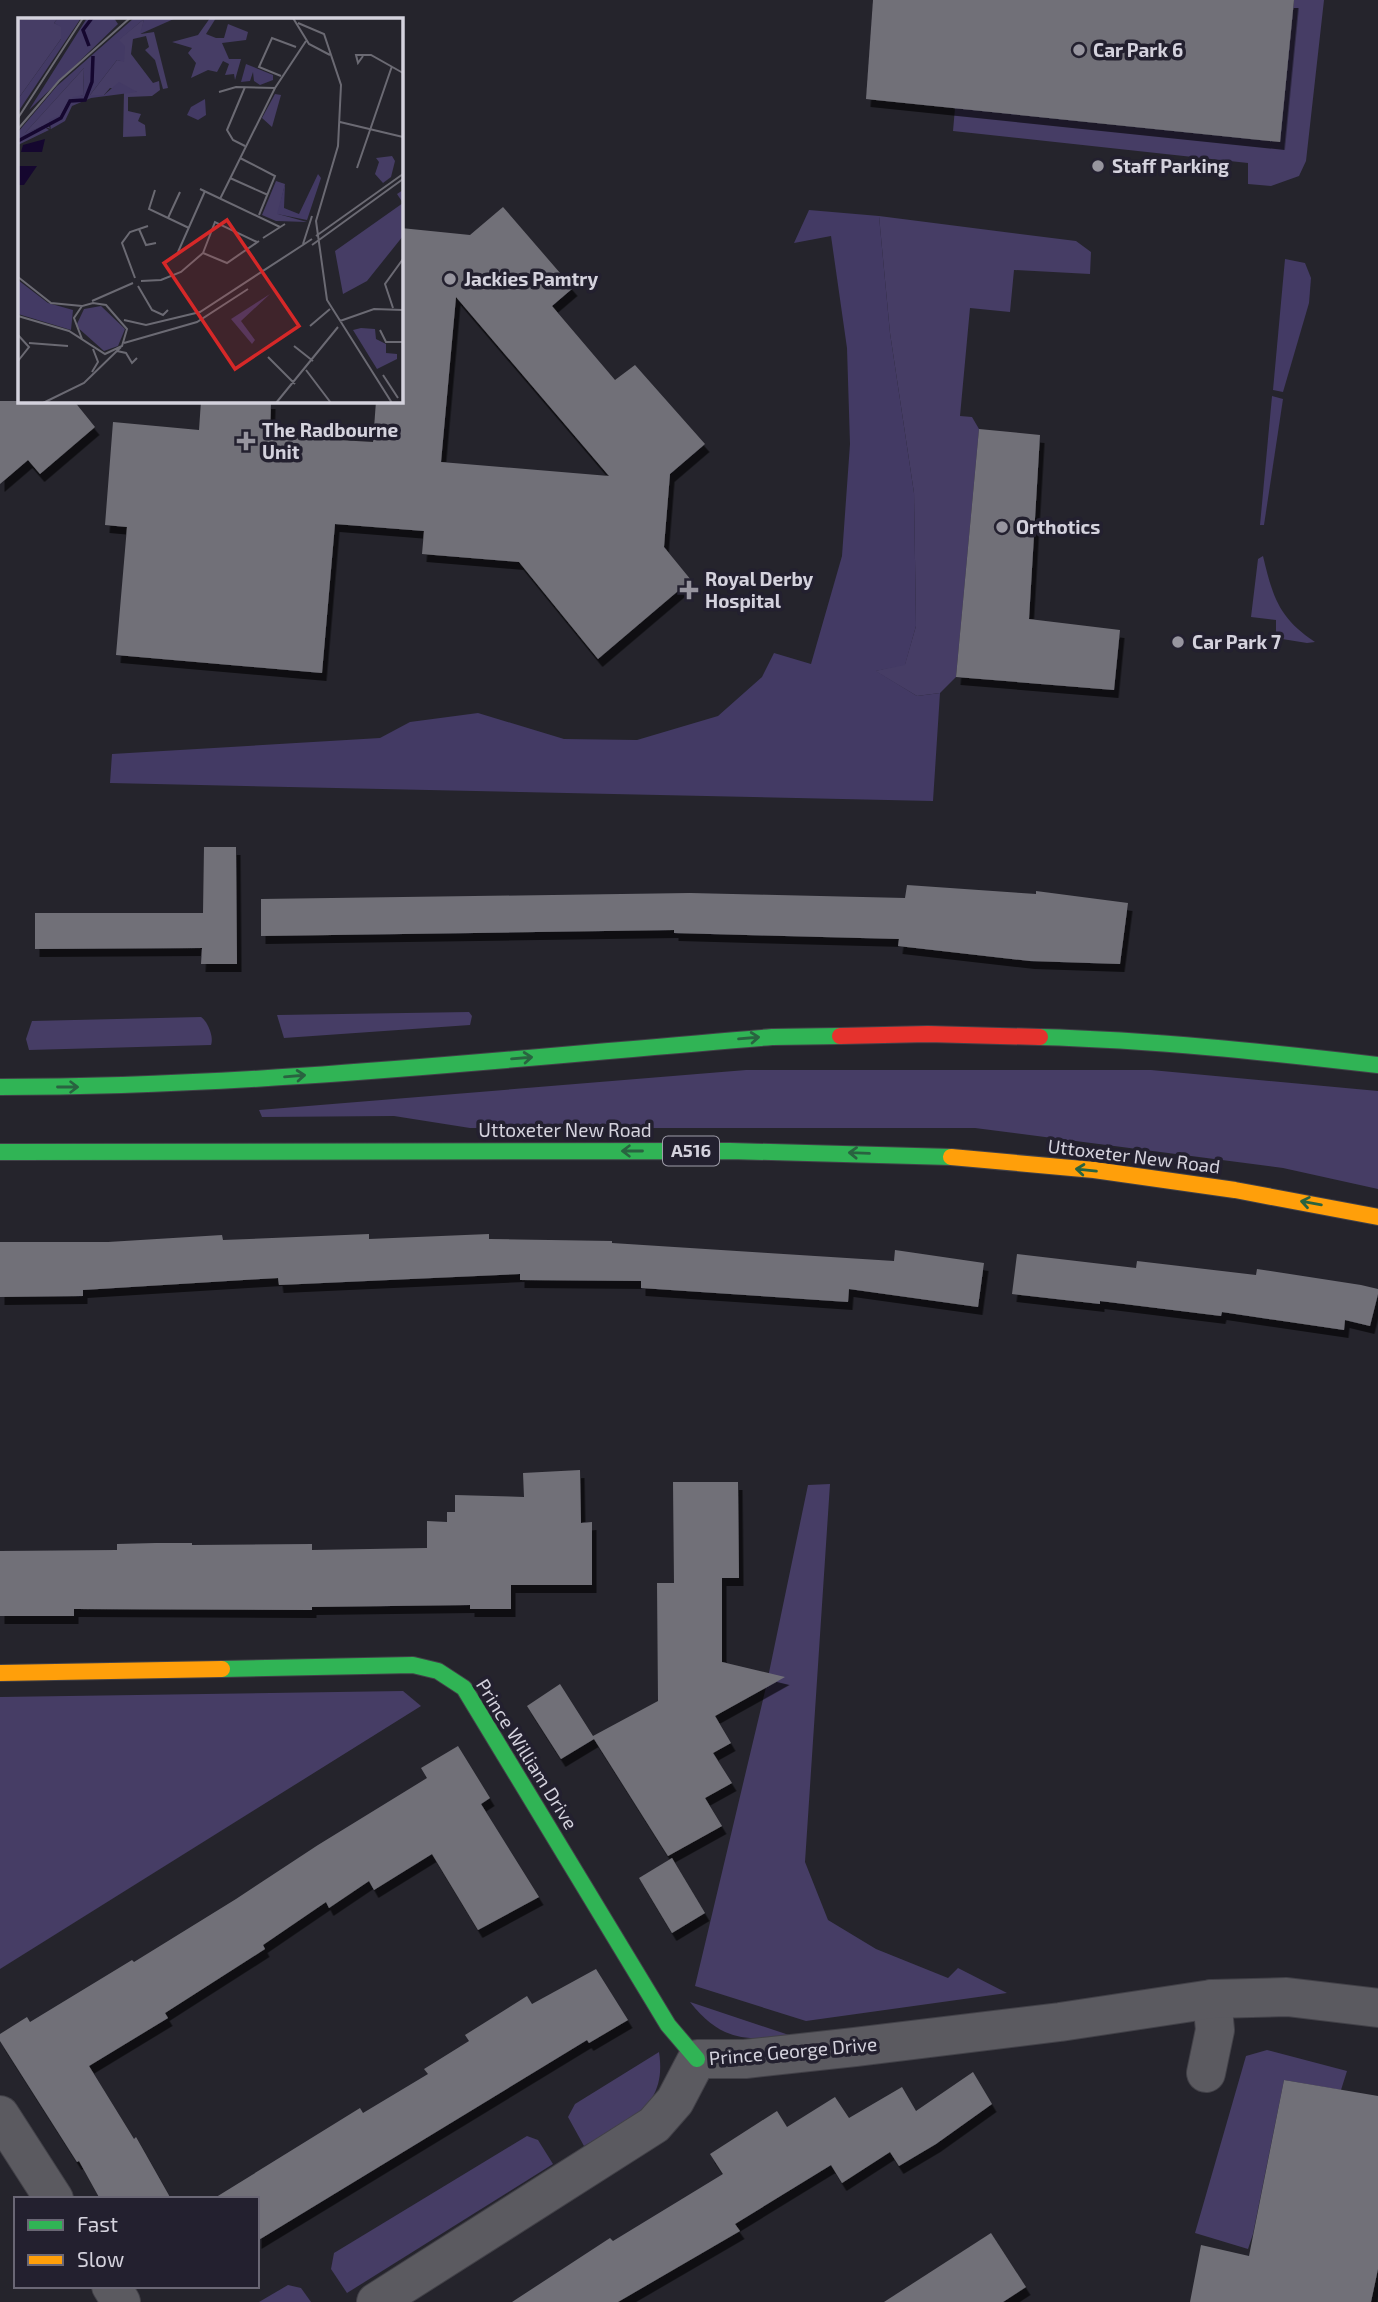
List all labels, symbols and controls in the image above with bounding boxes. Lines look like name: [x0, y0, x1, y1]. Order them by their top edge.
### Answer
inset map: [18, 18, 402, 402]
place label: Car Park 6: [1093, 38, 1183, 61]
marker: Car Park 6: [1071, 42, 1087, 58]
place label: Staff Parking: [1112, 154, 1229, 177]
marker: Staff Parking: [1090, 158, 1106, 174]
place label: Jackies Pamtry: [464, 267, 598, 291]
marker: Jackies Pamtry: [442, 271, 458, 287]
place label: The Radbourne Unit: [262, 418, 398, 463]
marker: The Radbourne Unit: [236, 431, 256, 451]
place label: Orthotics: [1016, 515, 1100, 538]
marker: Orthotics: [994, 519, 1010, 535]
place label: Royal Derby Hospital: [705, 567, 814, 612]
marker: Royal Derby Hospital: [679, 580, 699, 600]
place label: Car Park 7: [1192, 630, 1281, 653]
marker: Car Park 7: [1170, 634, 1186, 650]
one-way arrow: [737, 1031, 760, 1044]
one-way arrow: [510, 1051, 533, 1064]
one-way arrow: [284, 1069, 306, 1082]
one-way arrow: [56, 1080, 79, 1094]
street label: Uttoxeter New Road: [478, 1118, 652, 1141]
street label: Uttoxeter New Road: [1047, 1134, 1222, 1177]
road number: A516: [663, 1136, 719, 1166]
one-way arrow: [621, 1144, 644, 1158]
one-way arrow: [848, 1147, 871, 1160]
one-way arrow: [1075, 1163, 1098, 1176]
one-way arrow: [1300, 1196, 1323, 1209]
street label: Prince William Drive: [472, 1674, 583, 1833]
street label: Prince George Drive: [708, 2032, 878, 2069]
legend: [14, 2197, 259, 2288]
text: Fast: [77, 2211, 118, 2236]
text: Slow: [77, 2246, 124, 2271]

